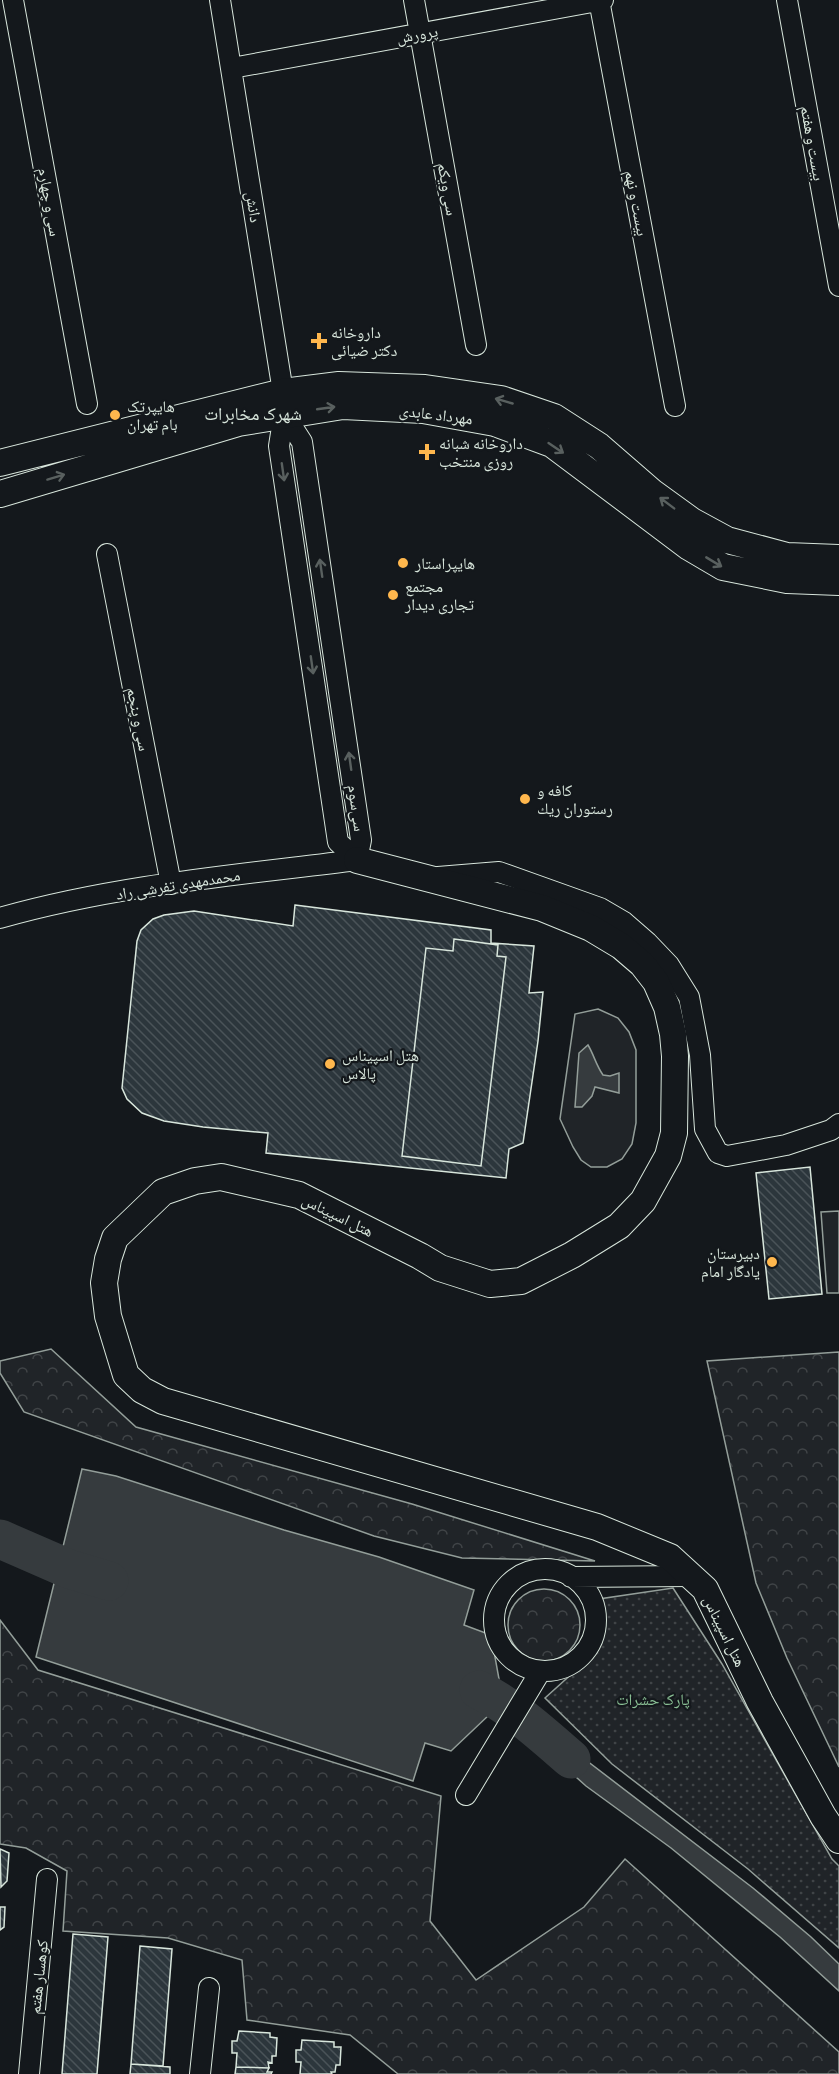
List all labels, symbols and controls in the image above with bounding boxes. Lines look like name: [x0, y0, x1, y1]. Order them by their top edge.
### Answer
street label: پرورش: [395, 20, 440, 48]
street label: بیست و هفتم: [796, 104, 829, 182]
street label: سی ویکم: [433, 161, 462, 217]
street label: سی و چهارم: [33, 166, 66, 238]
street label: بیست و نهم: [620, 168, 653, 238]
street label: دانش: [241, 190, 266, 224]
place label: داروخانه دکتر ضیائی: [331, 322, 397, 361]
marker: داروخانه دکتر ضیائی: [312, 334, 326, 348]
one-way arrow: [495, 395, 514, 406]
place label: هایپرتک بام تهران: [127, 396, 178, 435]
street label: مهرداد عابدی: [398, 400, 474, 429]
district label: شهرک مخابرات: [204, 402, 302, 425]
one-way arrow: [315, 403, 335, 414]
marker: هایپرتک بام تهران: [108, 408, 122, 422]
place label: داروخانه شبانه روزی منتخب: [439, 433, 523, 472]
one-way arrow: [547, 442, 564, 454]
marker: داروخانه شبانه روزی منتخب: [420, 445, 434, 459]
one-way arrow: [278, 461, 289, 481]
one-way arrow: [46, 471, 65, 482]
one-way arrow: [660, 497, 676, 510]
place label: هایپراستار: [414, 553, 475, 573]
marker: هایپراستار: [396, 556, 410, 570]
one-way arrow: [705, 556, 722, 568]
one-way arrow: [315, 559, 326, 578]
place label: مجتمع تجاری دیدار: [404, 576, 474, 615]
marker: مجتمع تجاری دیدار: [386, 588, 400, 602]
one-way arrow: [306, 654, 317, 674]
street label: سی و پنجم: [122, 685, 155, 753]
one-way arrow: [344, 751, 355, 771]
place label: كافه و رستوران ريك: [537, 780, 613, 819]
street label: سی‌سوم: [343, 783, 370, 833]
marker: كافه و رستوران ريك: [518, 792, 532, 806]
street label: محمدمهدی تفرشی راد: [114, 864, 242, 905]
place label: هتل اسپیناس پالاس: [342, 1045, 419, 1084]
marker: هتل اسپیناس پالاس: [323, 1057, 337, 1071]
street label: هتل اسپیناس: [298, 1189, 377, 1242]
place label: دبیرستان یادگار امام: [701, 1243, 760, 1282]
marker: دبیرستان یادگار امام: [765, 1255, 779, 1269]
street label: هتل اسپیناس: [698, 1592, 751, 1671]
park label: پارک حشرات: [616, 1689, 690, 1709]
street label: کوهسار هفتم: [24, 1938, 53, 2015]

